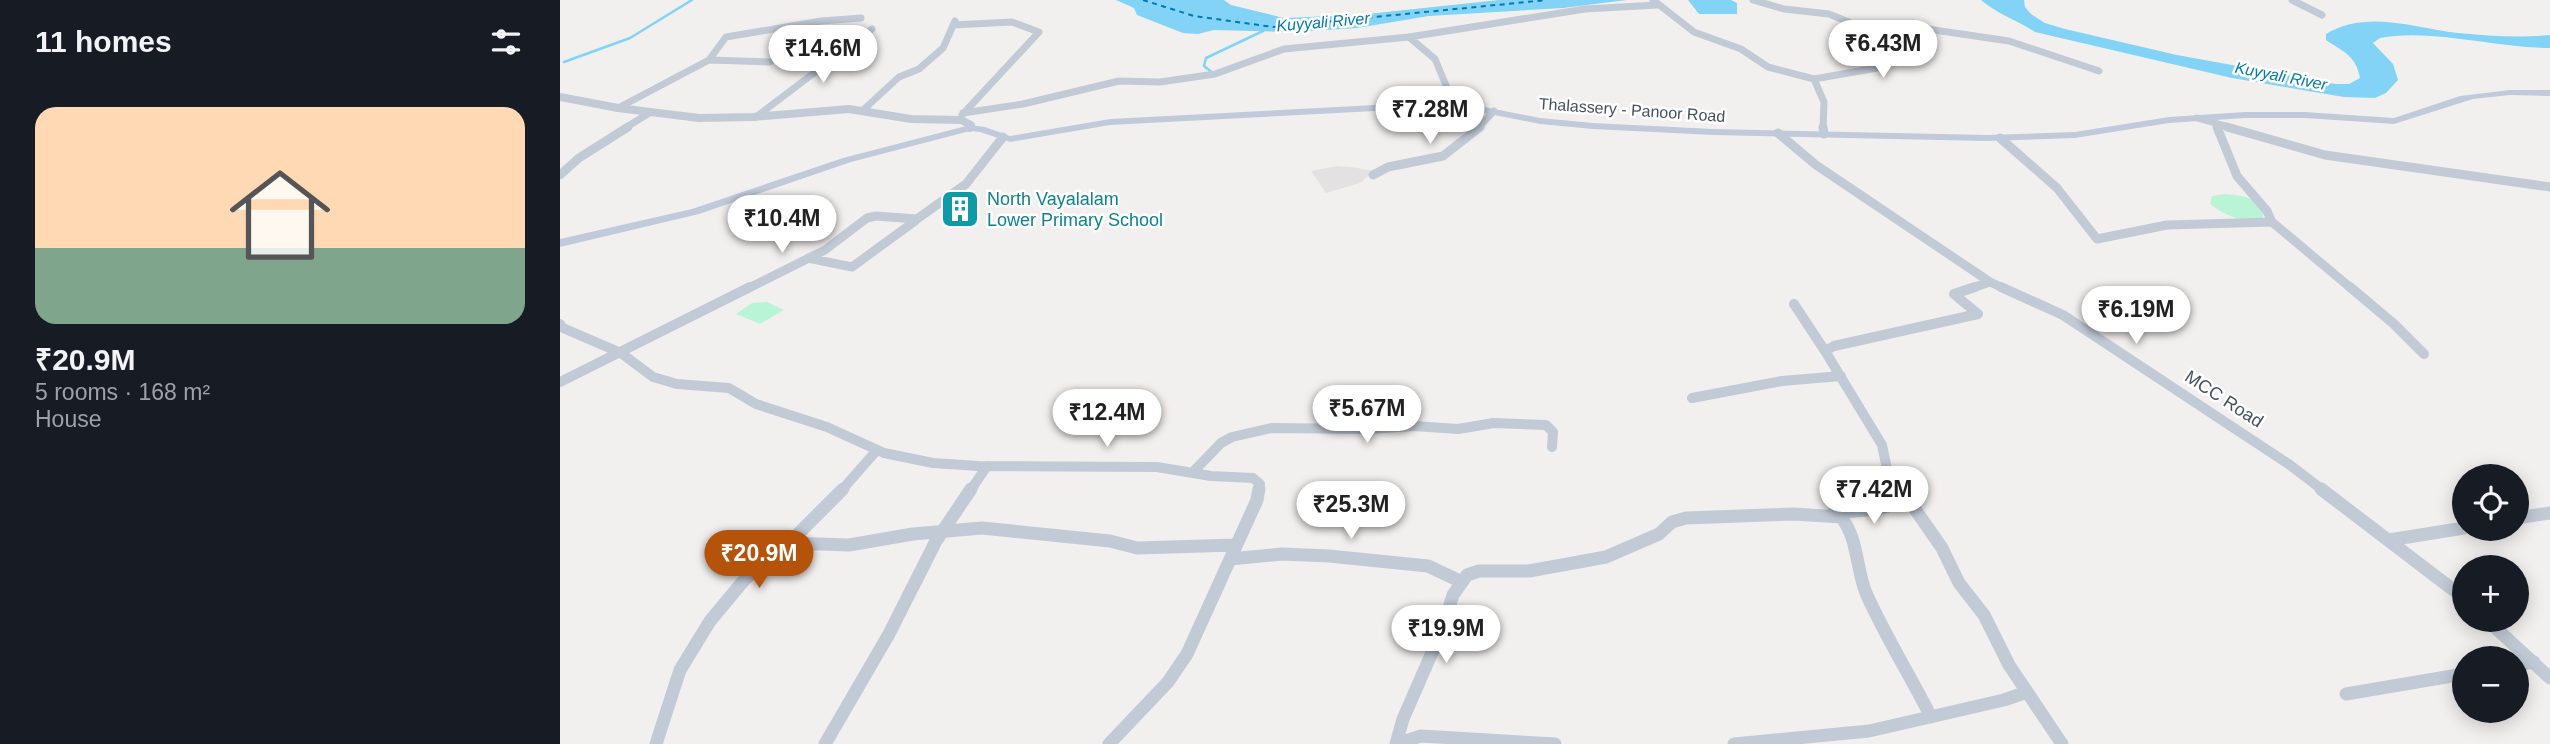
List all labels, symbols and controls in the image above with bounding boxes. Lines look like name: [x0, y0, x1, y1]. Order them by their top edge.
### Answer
water label: Kuyyali River: [1276, 9, 1371, 35]
pin: ₹6.43M: [1826, 20, 1940, 80]
icon: filters: [487, 23, 525, 61]
text: 11 homes: [35, 25, 172, 58]
pin: ₹14.6M: [766, 25, 880, 85]
text: ₹6.43M: [1844, 30, 1922, 56]
text: ₹14.6M: [784, 35, 862, 61]
water label: Kuyyali River: [2234, 59, 2329, 93]
pin: ₹7.28M: [1373, 86, 1487, 146]
street label: Thalassery - Panoor Road: [1538, 95, 1726, 125]
text: ₹7.28M: [1391, 96, 1469, 122]
icon: home: [217, 152, 343, 278]
building icon: North Vayalalam Lower Primary School: [939, 188, 981, 230]
place label: North Vayalalam Lower Primary School: [987, 189, 1163, 230]
pin: ₹10.4M: [725, 196, 839, 255]
text: ₹10.4M: [743, 205, 821, 231]
pin: ₹6.19M: [2079, 286, 2193, 346]
text: ₹6.19M: [2097, 296, 2175, 322]
text: ₹20.9M: [35, 343, 136, 376]
street label: MCC Road: [2181, 366, 2267, 432]
text: 5 rooms · 168 m²: [35, 379, 210, 405]
pin: ₹5.67M: [1310, 386, 1424, 445]
pin: ₹12.4M: [1050, 390, 1164, 449]
text: ₹5.67M: [1328, 395, 1406, 421]
text: ₹12.4M: [1068, 399, 1146, 425]
text: House: [35, 406, 101, 432]
map controls: [2452, 464, 2529, 723]
button: locate: [2452, 464, 2529, 541]
pin: ₹7.42M: [1817, 466, 1931, 526]
text: ₹7.42M: [1835, 476, 1913, 502]
pin: ₹25.3M: [1294, 482, 1408, 541]
text: ₹25.3M: [1312, 491, 1390, 517]
pin: ₹20.9M: [702, 530, 816, 590]
text: ₹20.9M: [720, 540, 798, 566]
button: +: [2452, 555, 2529, 632]
pin: ₹19.9M: [1389, 606, 1503, 665]
text: ₹19.9M: [1407, 615, 1485, 641]
button: −: [2452, 646, 2529, 723]

